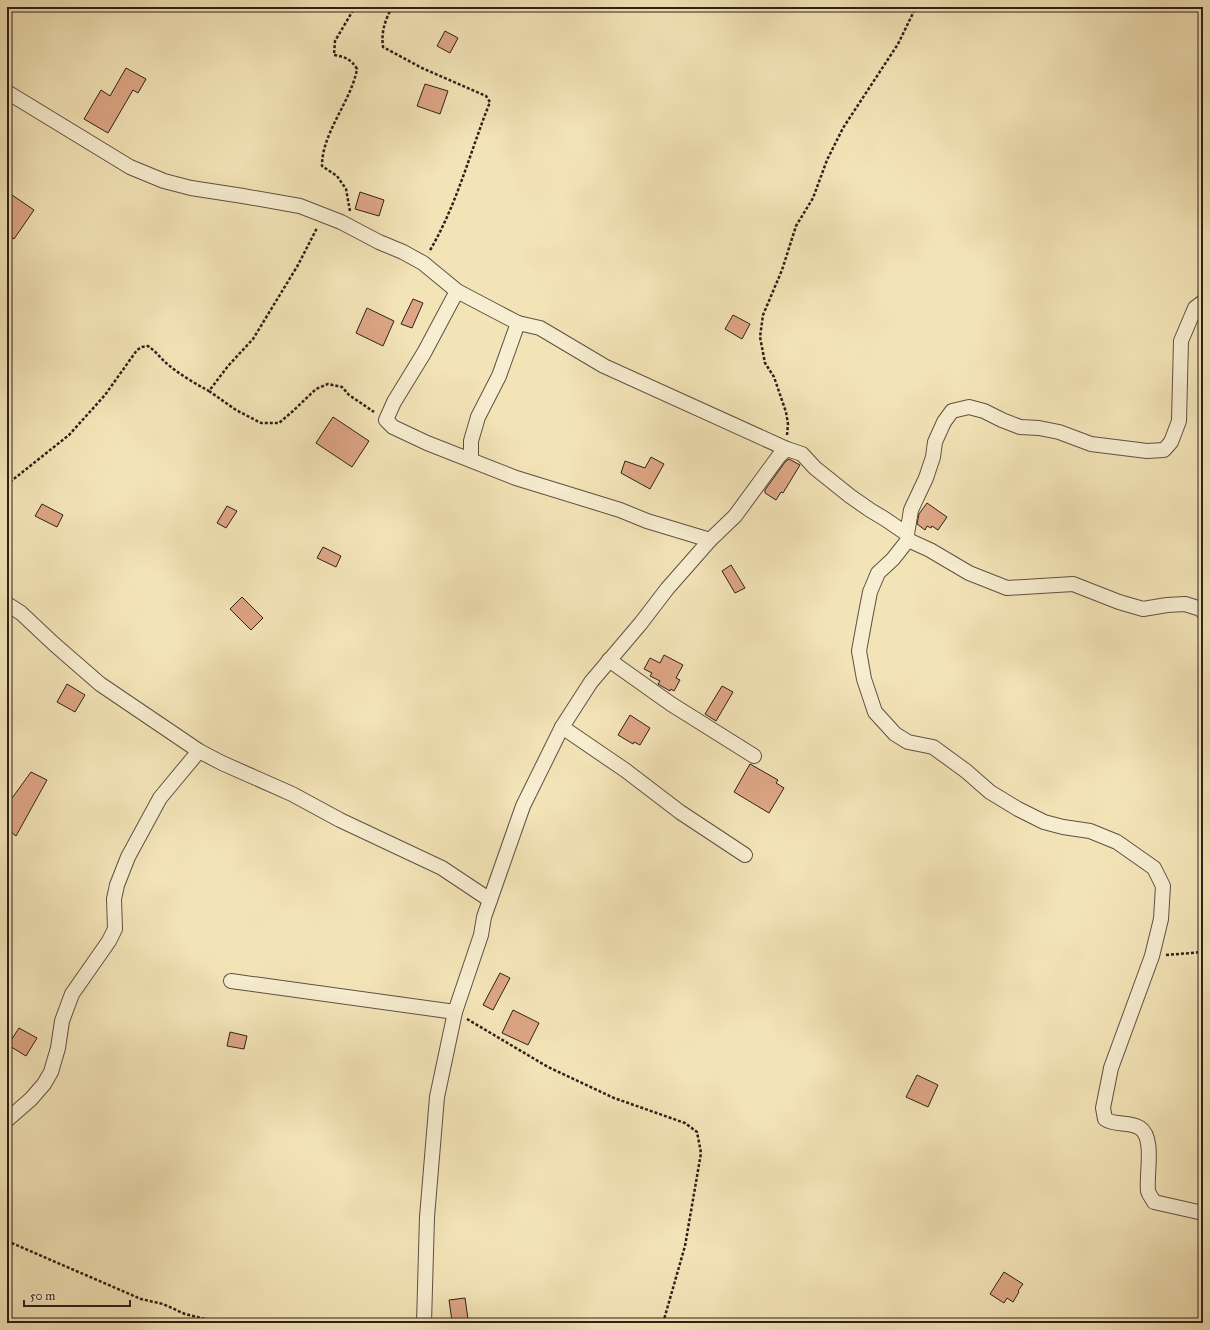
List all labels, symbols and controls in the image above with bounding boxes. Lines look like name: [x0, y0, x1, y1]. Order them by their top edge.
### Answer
scale bar: [24, 1282, 130, 1308]
text: 50 m: [30, 1289, 55, 1303]

